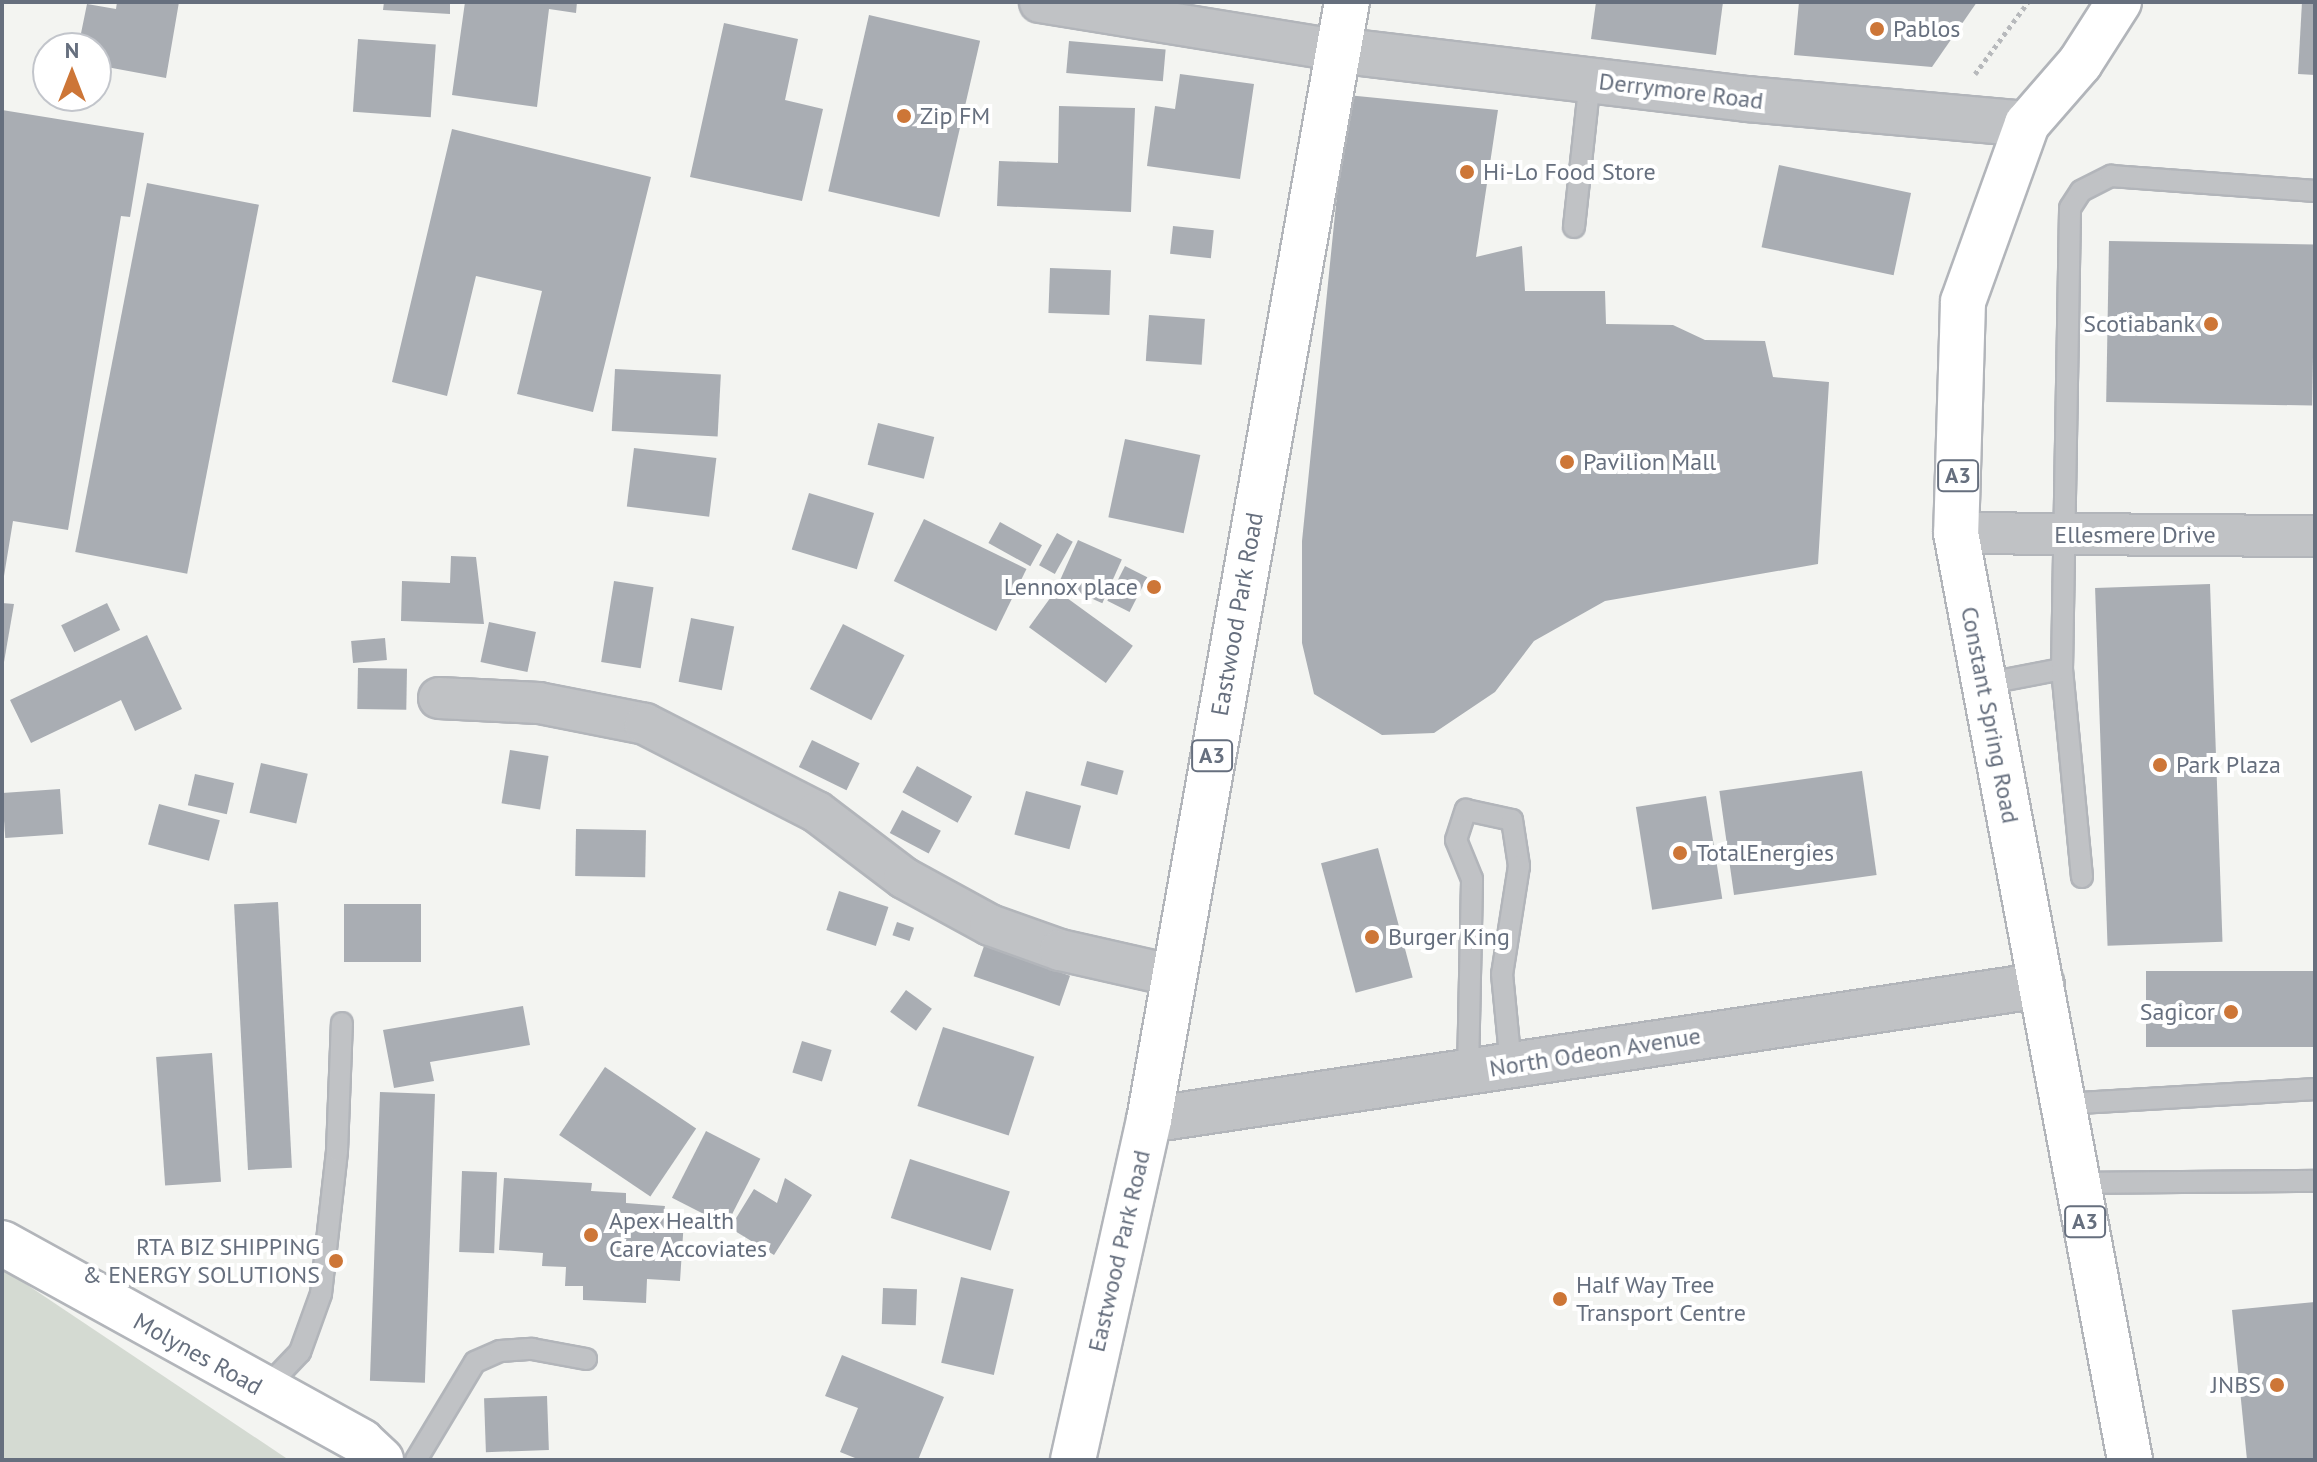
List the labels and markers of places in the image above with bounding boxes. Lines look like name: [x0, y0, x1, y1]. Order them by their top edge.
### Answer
place label: Pablos: [1893, 15, 1960, 43]
marker: Pablos: [1868, 20, 1886, 38]
place label: Zip FM: [920, 102, 990, 130]
marker: Zip FM: [895, 107, 913, 125]
place label: Hi-Lo Food Store: [1483, 158, 1656, 186]
marker: Hi-Lo Food Store: [1458, 163, 1476, 181]
place label: Scotiabank: [2083, 310, 2195, 338]
marker: Scotiabank: [2202, 315, 2220, 333]
place label: Pavilion Mall: [1583, 448, 1716, 476]
marker: Pavilion Mall: [1558, 453, 1576, 471]
place label: Lennox place: [1003, 573, 1138, 601]
marker: Lennox place: [1145, 578, 1163, 596]
place label: Park Plaza: [2176, 751, 2282, 779]
marker: Park Plaza: [2151, 756, 2169, 774]
place label: TotalEnergies: [1696, 839, 1834, 867]
marker: TotalEnergies: [1671, 844, 1689, 862]
place label: Burger King: [1388, 923, 1510, 951]
marker: Burger King: [1363, 928, 1381, 946]
place label: Sagicor: [2140, 998, 2215, 1026]
marker: Sagicor: [2222, 1003, 2240, 1021]
place label: Apex Health Care Accoviates: [609, 1207, 768, 1263]
marker: Apex Health Care Accoviates: [580, 1224, 602, 1246]
place label: RTA BIZ SHIPPING & ENERGY SOLUTIONS: [82, 1233, 320, 1289]
marker: RTA BIZ SHIPPING & ENERGY SOLUTIONS: [327, 1252, 345, 1270]
place label: Half Way Tree Transport Centre: [1576, 1271, 1746, 1327]
marker: Half Way Tree Transport Centre: [1551, 1290, 1569, 1308]
place label: JNBS: [2211, 1371, 2261, 1399]
marker: JNBS: [2268, 1376, 2286, 1394]

